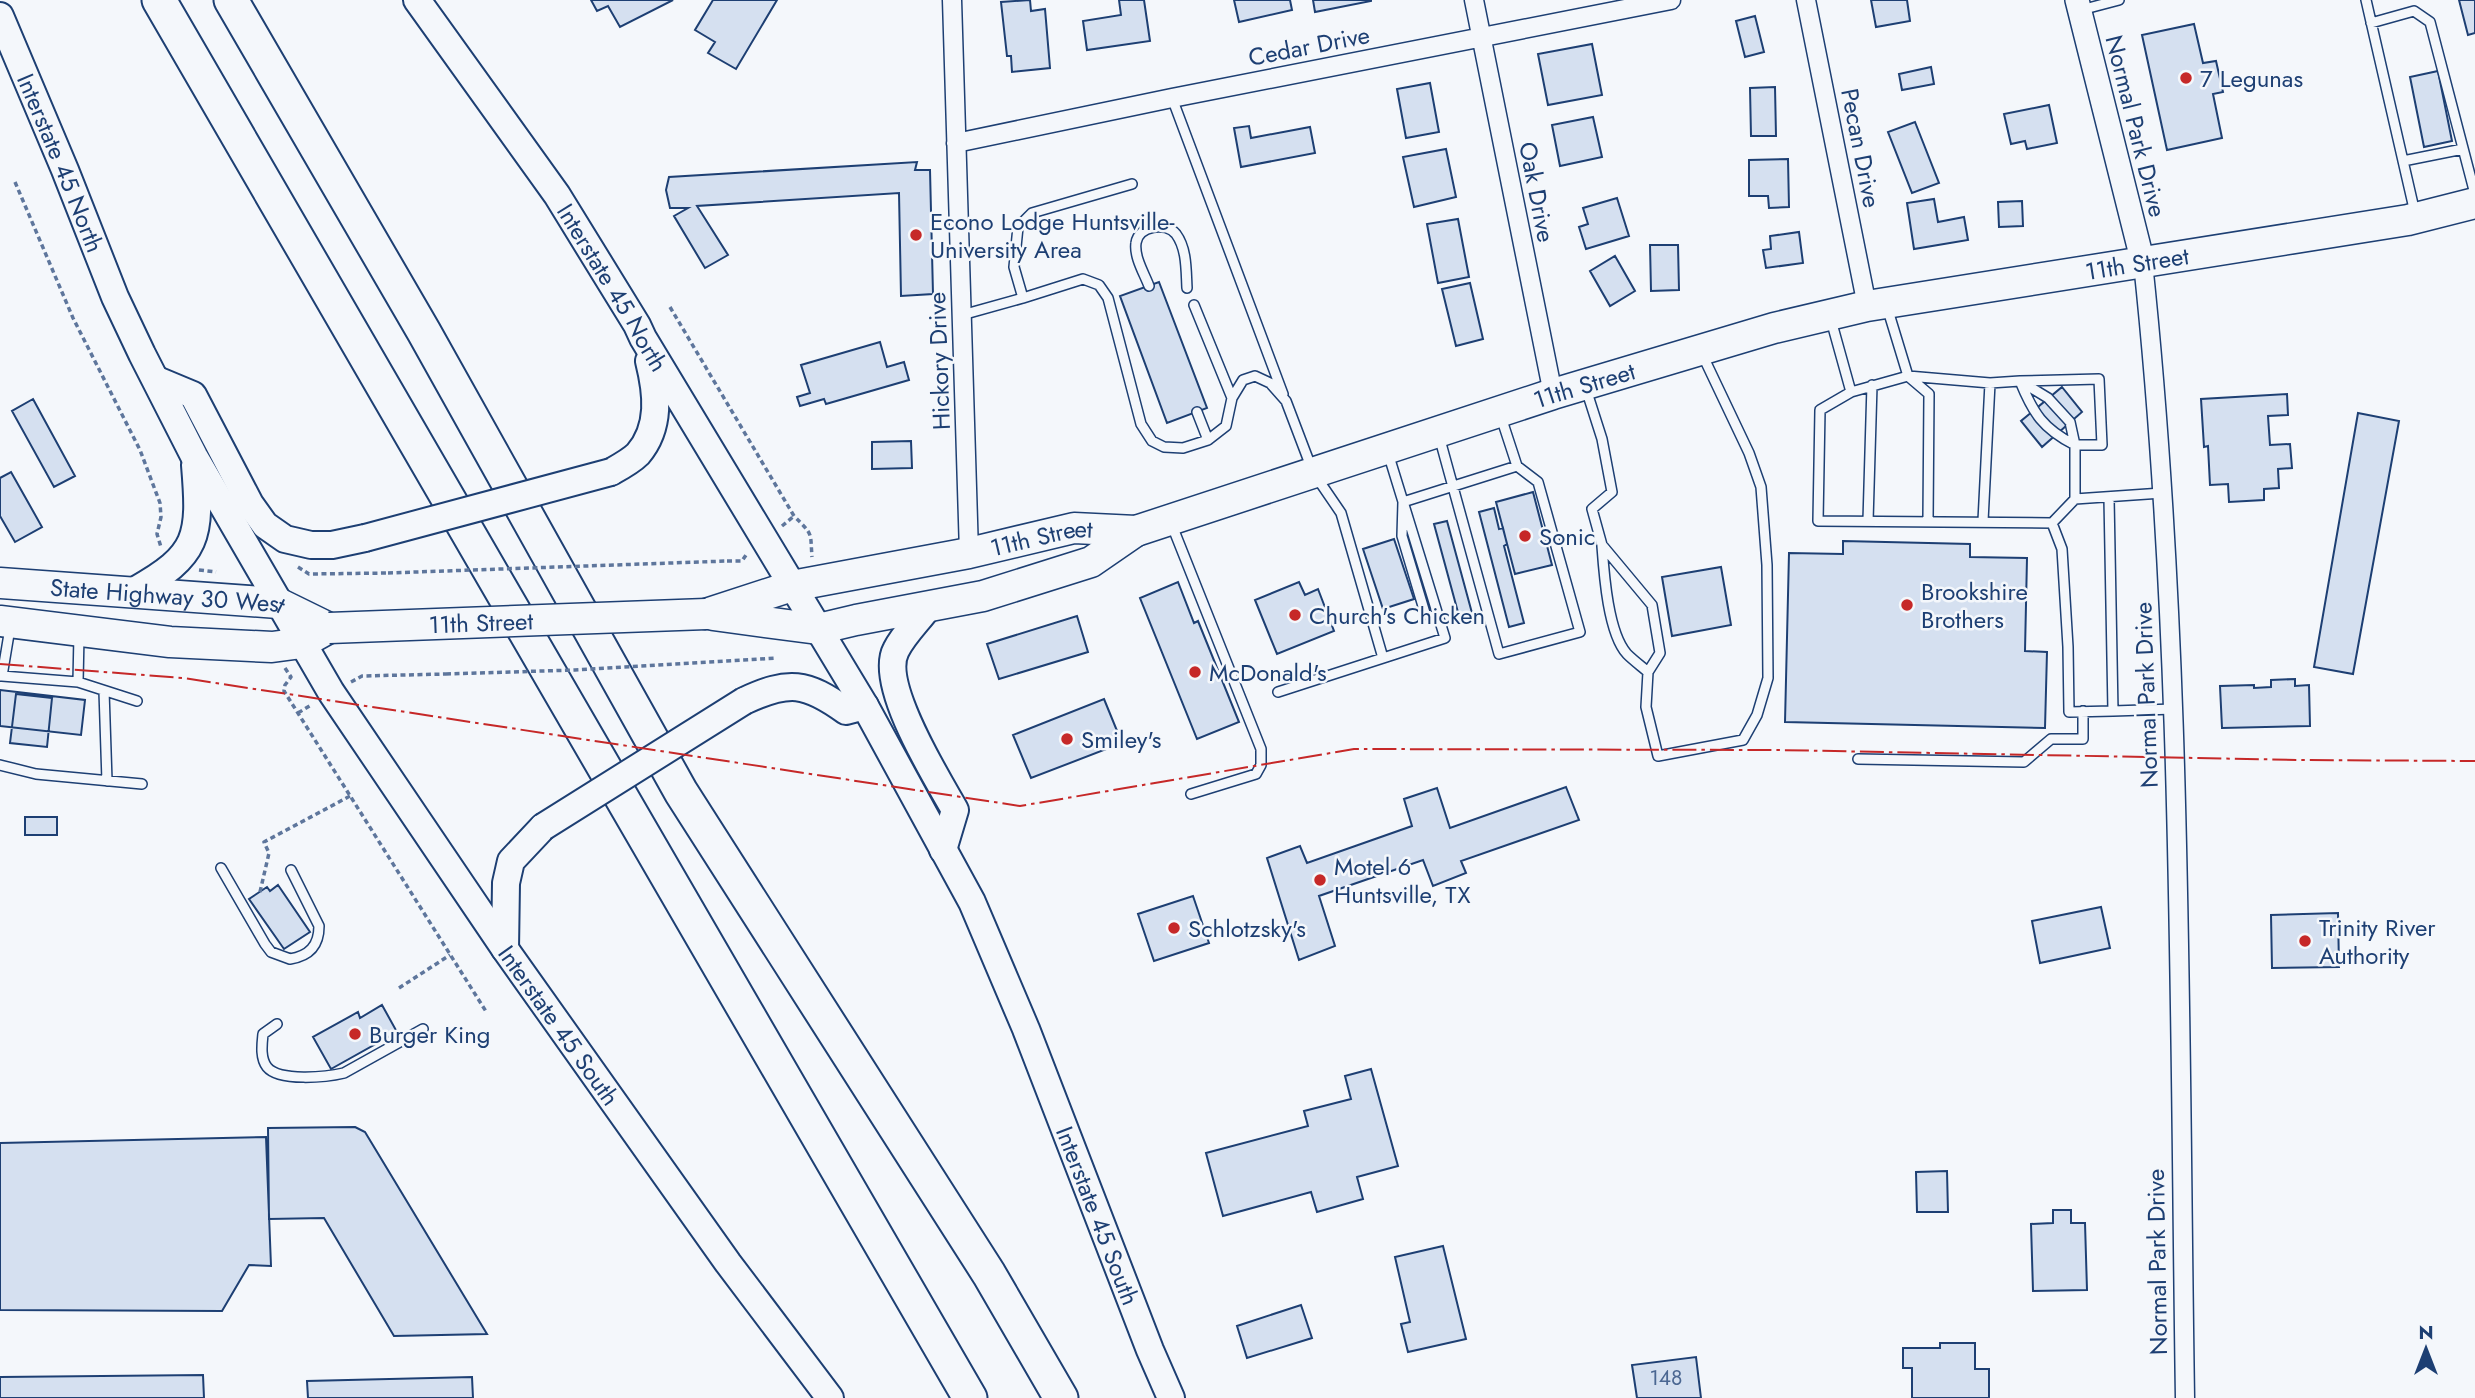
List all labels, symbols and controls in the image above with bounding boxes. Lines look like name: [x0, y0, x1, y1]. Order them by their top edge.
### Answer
street label: Cedar Drive: [1245, 17, 1373, 75]
street label: Normal Park Drive: [2096, 31, 2176, 221]
place label: 7 Legunas: [2200, 61, 2303, 96]
street label: Interstate 45 North: [9, 68, 113, 257]
marker: 7 Legunas: [2178, 70, 2194, 86]
street label: Pecan Drive: [1832, 85, 1890, 211]
street label: Oak Drive: [1510, 139, 1564, 245]
street label: Interstate 45 North: [549, 197, 677, 378]
place label: Econo Lodge Huntsville- University Area: [930, 204, 1174, 267]
marker: Econo Lodge Huntsville- University Area: [908, 227, 924, 243]
street label: 11th Street: [2083, 238, 2192, 289]
street label: Hickory Drive: [919, 291, 959, 431]
street label: 11th Street: [1529, 353, 1640, 417]
street label: 11th Street: [987, 511, 1094, 565]
place label: Sonic: [1539, 519, 1596, 554]
marker: Sonic: [1517, 528, 1533, 544]
street label: State Highway 30 West: [49, 569, 292, 622]
place label: Brookshire Brothers: [1921, 574, 2028, 637]
marker: Brookshire Brothers: [1899, 597, 1915, 613]
place label: Church's Chicken: [1309, 598, 1485, 633]
street label: Normal Park Drive: [2125, 601, 2167, 789]
street label: 11th Street: [428, 603, 534, 642]
marker: Church's Chicken: [1287, 607, 1303, 623]
place label: McDonald's: [1209, 655, 1327, 690]
marker: McDonald's: [1187, 664, 1203, 680]
place label: Smiley's: [1081, 722, 1161, 757]
marker: Smiley's: [1059, 731, 1075, 747]
place label: Motel 6 Huntsville, TX: [1334, 849, 1471, 912]
marker: Motel 6 Huntsville, TX: [1312, 872, 1328, 888]
place label: Trinity River Authority: [2319, 910, 2436, 973]
place label: Schlotzsky's: [1188, 911, 1306, 946]
marker: Schlotzsky's: [1166, 920, 1182, 936]
marker: Trinity River Authority: [2297, 933, 2313, 949]
street label: Interstate 45 South: [490, 938, 628, 1113]
place label: Burger King: [369, 1017, 490, 1052]
marker: Burger King: [347, 1026, 363, 1042]
street label: Interstate 45 South: [1048, 1121, 1148, 1310]
street label: Normal Park Drive: [2138, 1169, 2176, 1355]
north arrow: [2391, 1314, 2461, 1384]
text: N: [2418, 1319, 2434, 1346]
house number: 148: [1649, 1363, 1683, 1393]

